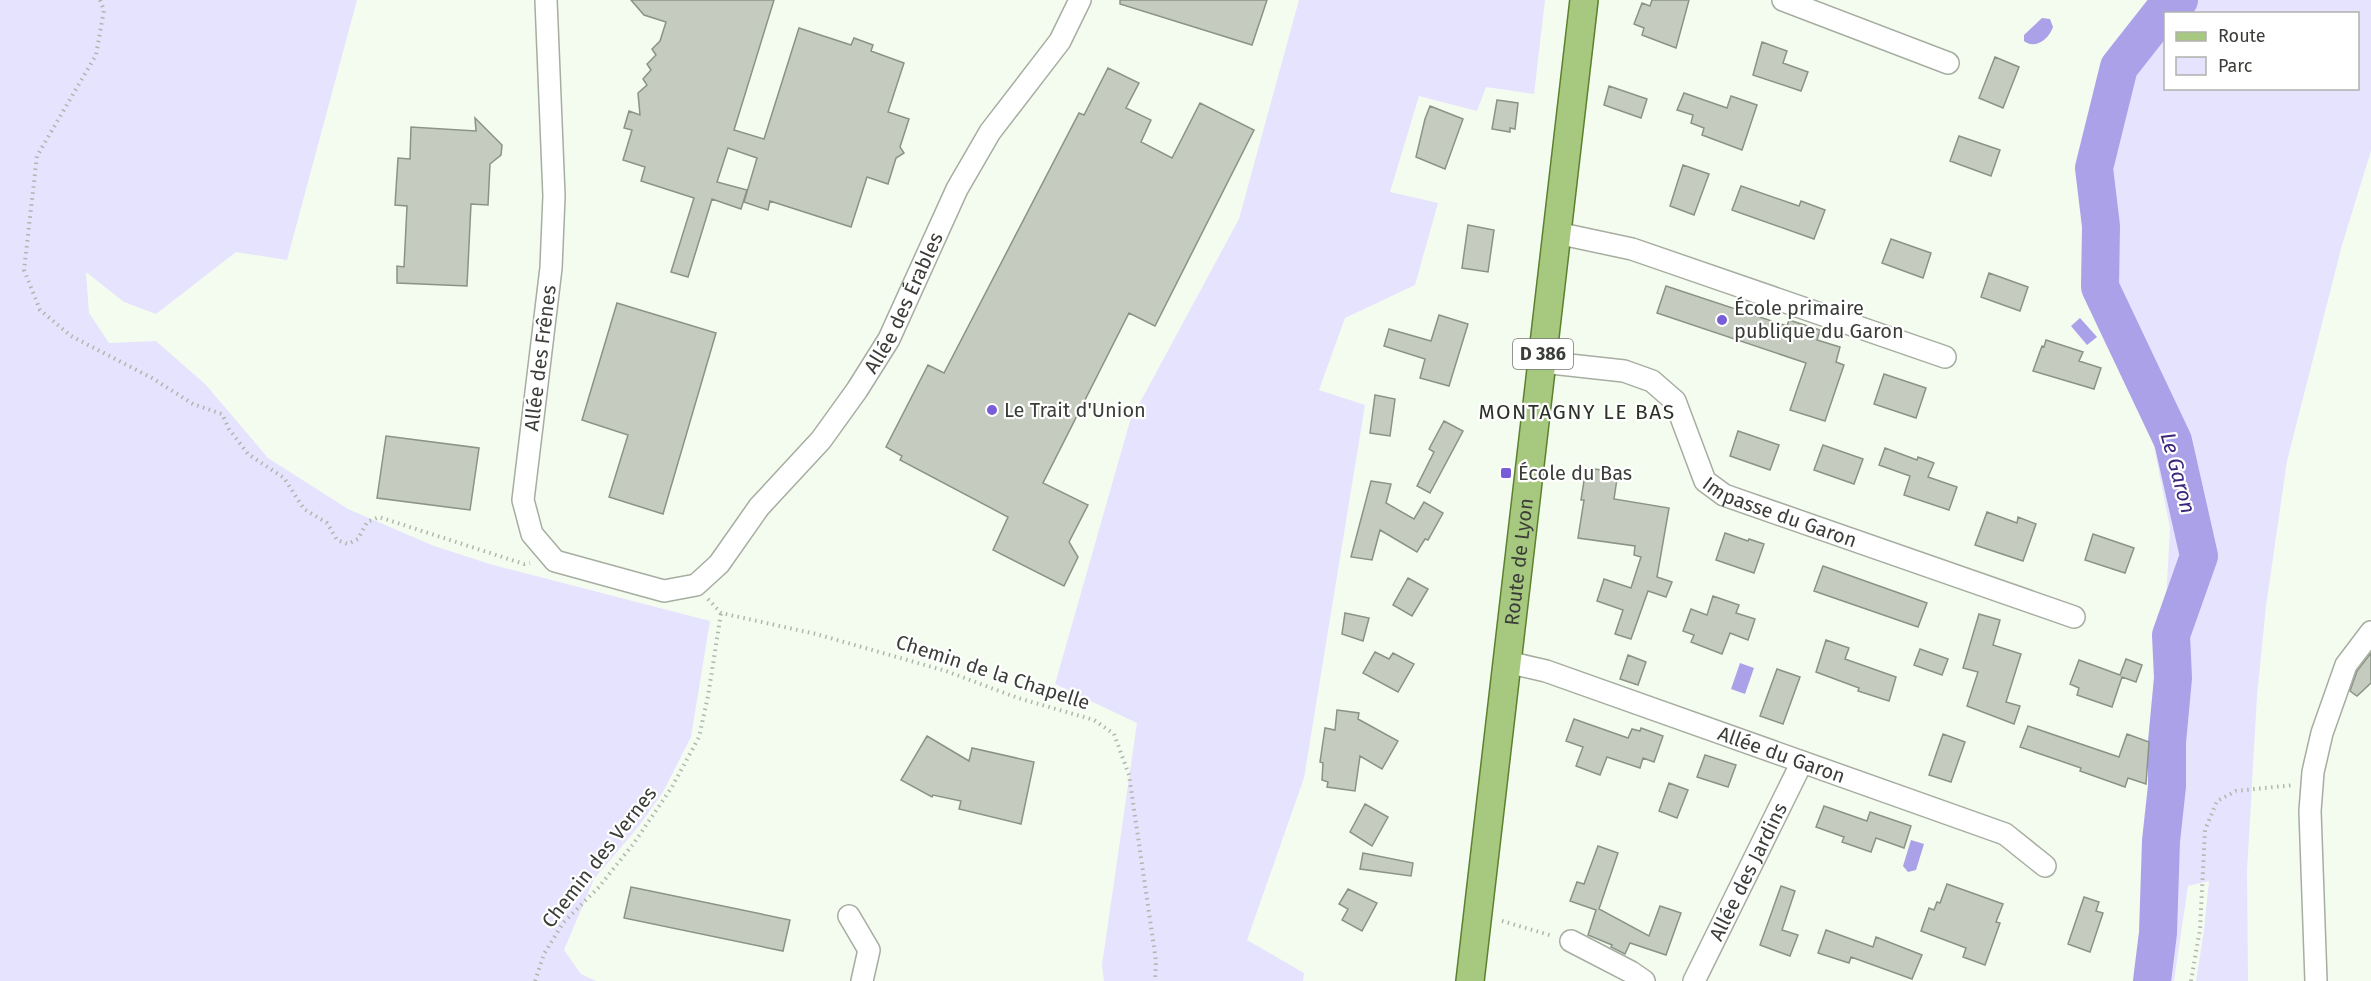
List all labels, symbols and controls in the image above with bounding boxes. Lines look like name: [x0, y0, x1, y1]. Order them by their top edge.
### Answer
legend: [2164, 12, 2359, 90]
text: Route: [2218, 25, 2266, 47]
text: Parc: [2218, 55, 2253, 77]
street label: Allée des Érables: [859, 228, 948, 378]
street label: Allée des Frênes: [519, 284, 561, 432]
place label: École primaire publique du Garon: [1734, 296, 1904, 343]
marker: École primaire publique du Garon: [1715, 313, 1729, 327]
road number: D 386: [1513, 339, 1573, 369]
place label: Le Trait d'Union: [1004, 398, 1146, 422]
district label: MONTAGNY LE BAS: [1478, 399, 1676, 425]
marker: Le Trait d'Union: [985, 403, 999, 417]
water label: Le Garon: [2155, 430, 2201, 516]
place label: École du Bas: [1518, 461, 1632, 485]
marker: École du Bas: [1499, 466, 1513, 480]
street label: Impasse du Garon: [1698, 472, 1860, 552]
street label: Route de Lyon: [1499, 497, 1538, 627]
street label: Chemin de la Chapelle: [893, 629, 1093, 715]
street label: Allée du Garon: [1715, 721, 1848, 788]
street label: Chemin des Vernes: [537, 782, 661, 932]
street label: Allée des Jardins: [1704, 799, 1792, 944]

